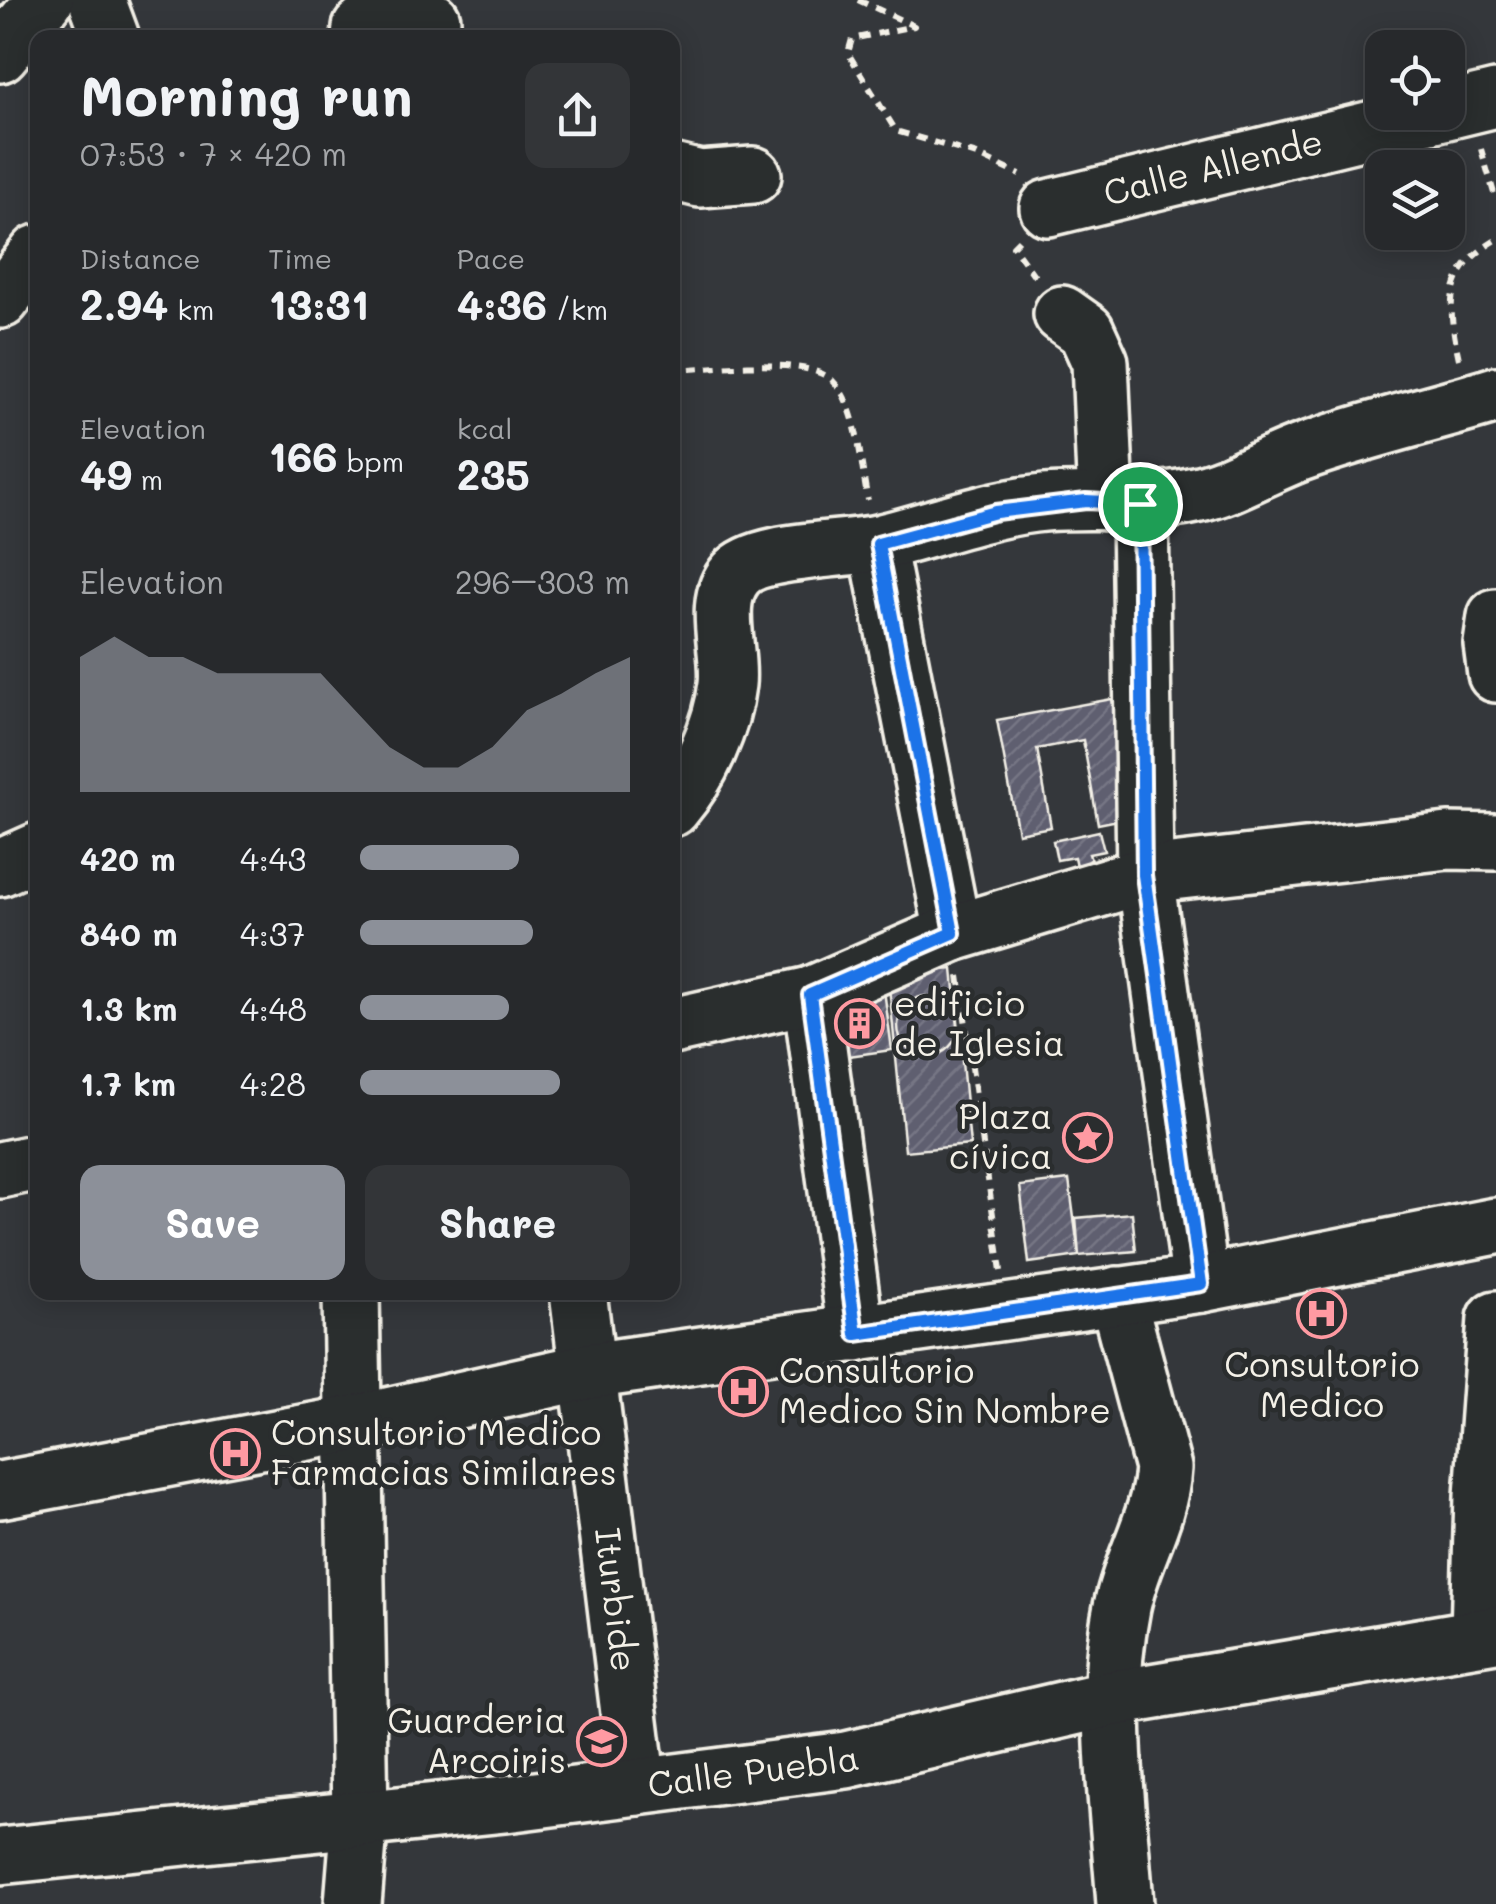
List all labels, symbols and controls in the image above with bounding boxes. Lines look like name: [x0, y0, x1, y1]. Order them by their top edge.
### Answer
map controls: [1365, 30, 1465, 250]
button: locate: [1365, 30, 1465, 130]
text: Morning run: [80, 58, 413, 130]
button: share: [525, 63, 630, 168]
street label: Calle Allende: [1098, 117, 1327, 215]
text: 07:53 · 7 × 420 m: [80, 132, 347, 174]
button: layers: [1365, 150, 1465, 250]
text: Distance: [80, 240, 201, 276]
text: Time: [268, 240, 332, 276]
text: Pace: [457, 240, 525, 276]
text: 2.94: [80, 276, 168, 331]
text: 13:31: [268, 276, 369, 331]
text: 4:36: [457, 276, 547, 331]
text: km: [168, 291, 214, 327]
text: /km: [547, 291, 608, 327]
text: Elevation: [80, 410, 206, 446]
text: kcal: [457, 410, 512, 446]
text: 166: [268, 428, 338, 483]
text: bpm: [338, 443, 404, 479]
text: 49: [80, 446, 132, 501]
text: 235: [457, 446, 530, 501]
text: m: [132, 461, 163, 497]
pin: [1098, 462, 1183, 547]
icon: arrive: [1113, 477, 1168, 532]
text: Elevation: [80, 560, 224, 602]
text: 296–303 m: [455, 560, 630, 602]
text: 420 m: [80, 837, 176, 879]
text: 4:43: [240, 837, 306, 879]
text: 840 m: [80, 912, 178, 954]
text: 4:37: [240, 912, 305, 954]
place label: edificio de Iglesia: [894, 979, 1065, 1065]
text: 1.3 km: [80, 987, 177, 1029]
text: 4:48: [240, 987, 307, 1029]
building icon: edificio de Iglesia: [833, 998, 885, 1050]
text: 1.7 km: [80, 1062, 176, 1104]
text: 4:28: [240, 1062, 306, 1104]
place label: Plaza cívica: [949, 1092, 1052, 1178]
place icon: Plaza cívica: [1061, 1111, 1113, 1163]
button: Save: [80, 1165, 345, 1280]
button: Share: [365, 1165, 630, 1280]
hospital icon: Consultorio Medico: [1296, 1287, 1348, 1339]
place label: Consultorio Medico: [1224, 1340, 1420, 1426]
place label: Consultorio Medico Sin Nombre: [779, 1346, 1111, 1432]
hospital icon: Consultorio Medico Sin Nombre: [718, 1365, 770, 1417]
place label: Consultorio Medico Farmacias Similares: [271, 1408, 617, 1494]
hospital icon: Consultorio Medico Farmacias Similares: [210, 1427, 262, 1479]
street label: Iturbide: [586, 1525, 649, 1674]
place label: Guarderia Arcoiris: [388, 1696, 566, 1782]
school or university icon: Guarderia Arcoiris: [575, 1715, 627, 1767]
street label: Calle Puebla: [645, 1733, 863, 1806]

